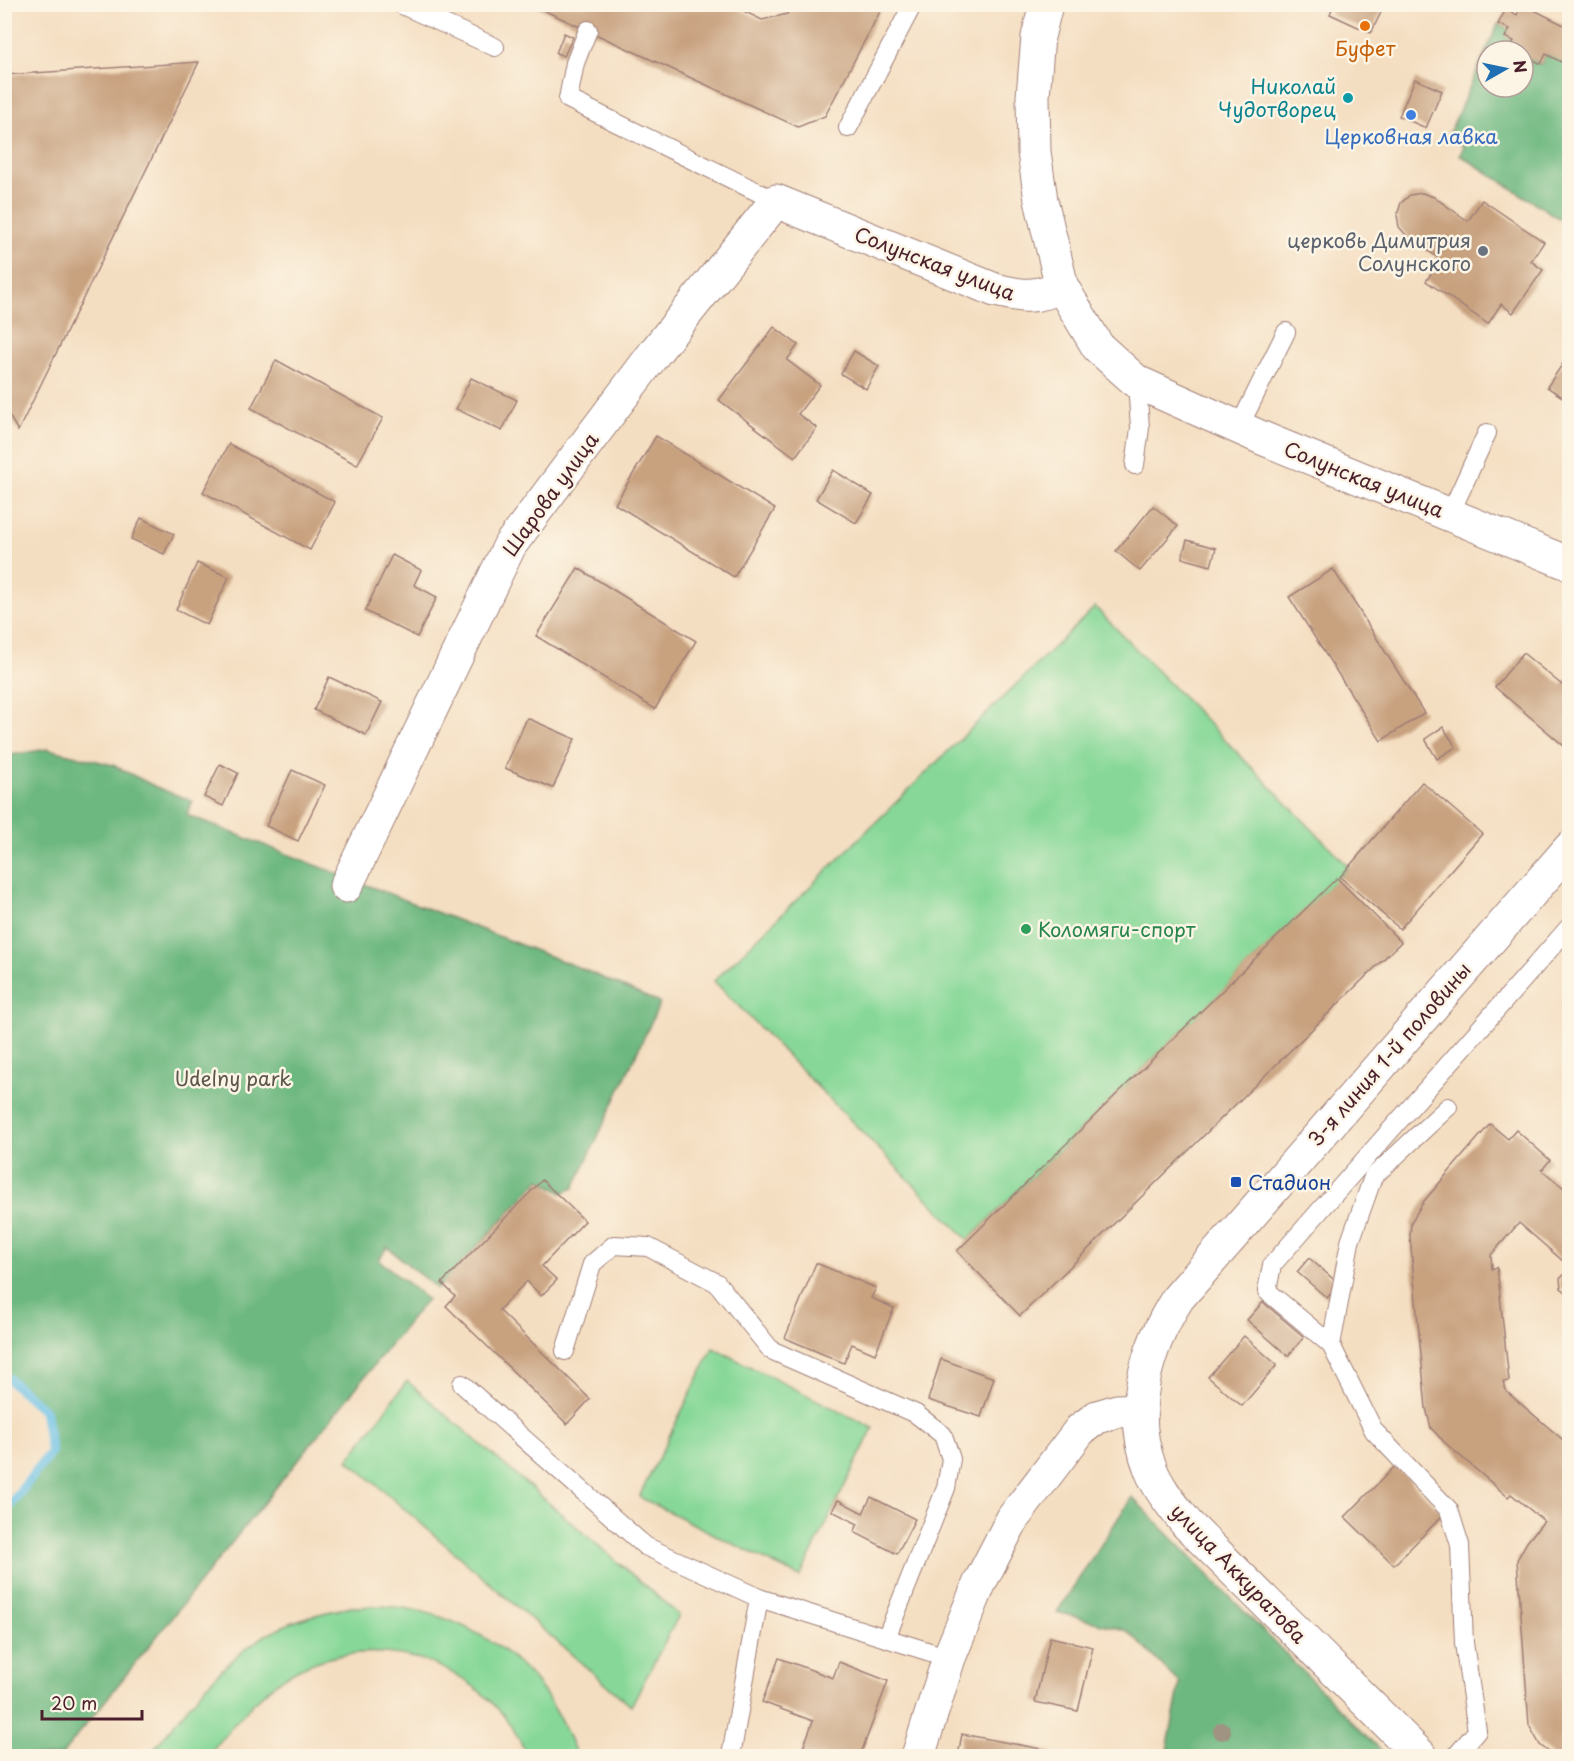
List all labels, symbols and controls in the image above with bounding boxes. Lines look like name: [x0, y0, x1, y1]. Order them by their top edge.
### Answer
marker: Буфет: [1358, 19, 1372, 33]
place label: Буфет: [1335, 33, 1396, 63]
north arrow: [1475, 39, 1535, 99]
text: N: [1508, 58, 1534, 75]
place label: Николай Чудотворец: [1218, 71, 1336, 124]
marker: Николай Чудотворец: [1341, 91, 1355, 105]
marker: Церковная лавка: [1404, 108, 1418, 122]
place label: Церковная лавка: [1324, 121, 1498, 151]
street label: Солунская улица: [850, 219, 1020, 308]
place label: церковь Димитрия Солунского: [1287, 225, 1471, 278]
marker: церковь Димитрия Солунского: [1476, 244, 1490, 258]
street label: Шарова улица: [495, 426, 605, 562]
street label: Солунская улица: [1280, 433, 1449, 525]
place label: Коломяги-спорт: [1038, 914, 1196, 944]
marker: Коломяги-спорт: [1019, 922, 1033, 936]
street label: 3-я линия 1-й половины: [1300, 955, 1478, 1153]
park label: Udelny park: [175, 1063, 291, 1093]
place label: Стадион: [1248, 1167, 1331, 1197]
marker: Стадион: [1229, 1175, 1243, 1189]
street label: улица Аккуратова: [1164, 1496, 1314, 1650]
scale bar: [42, 1683, 142, 1721]
text: 20 m: [51, 1689, 97, 1716]

